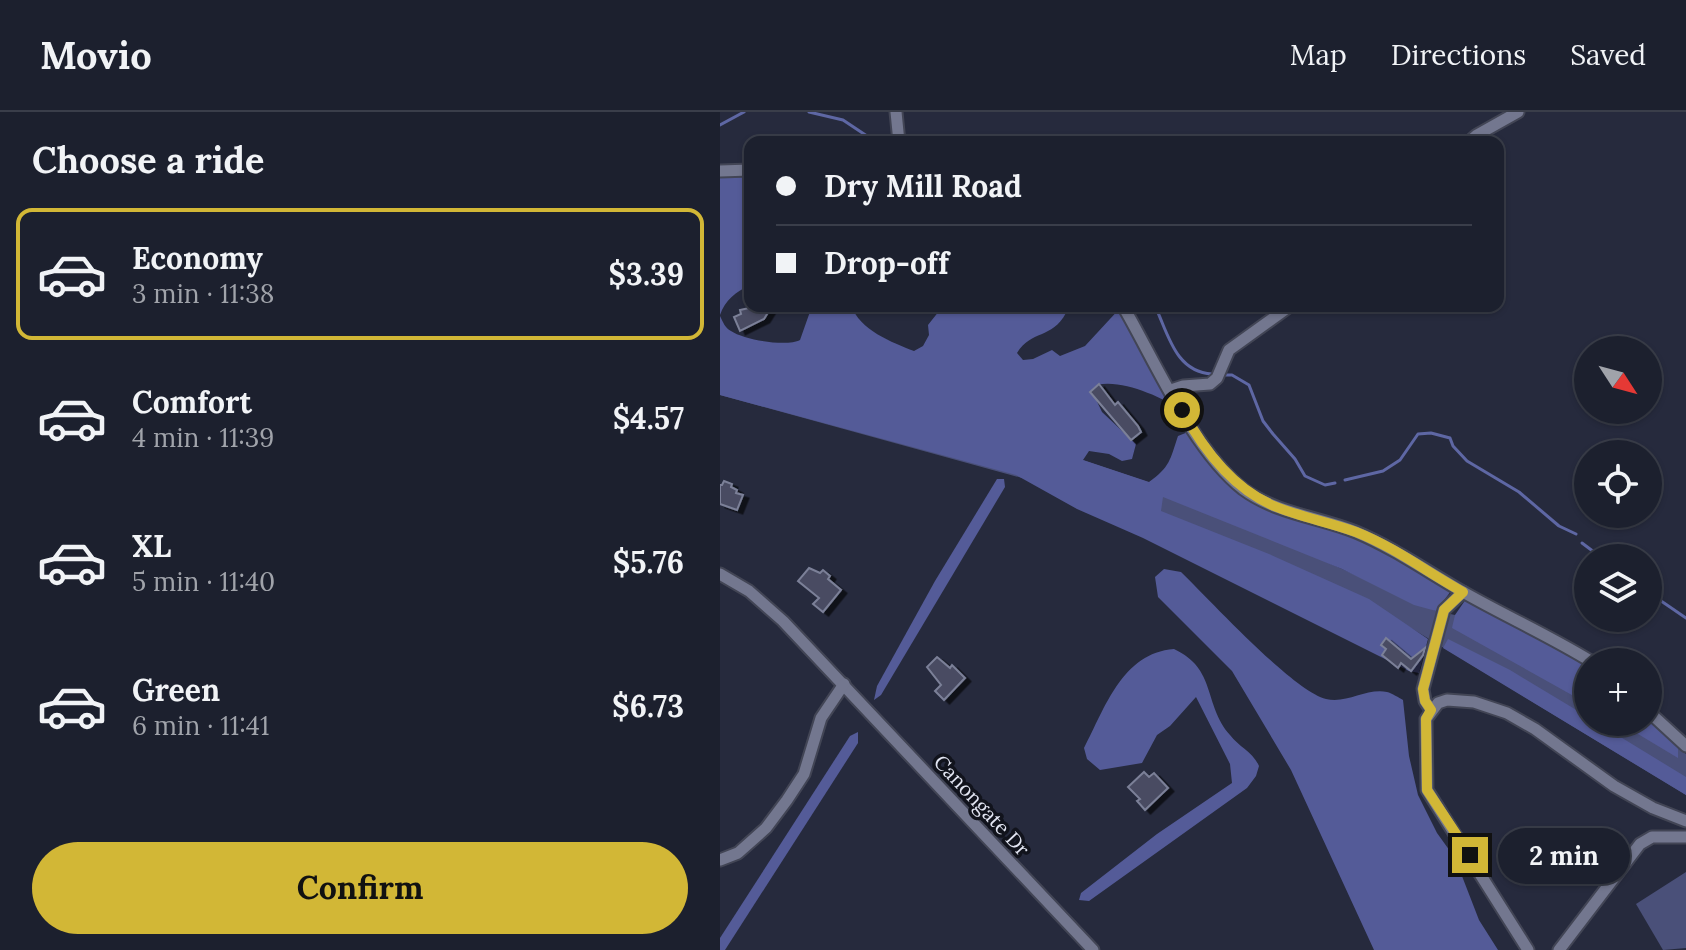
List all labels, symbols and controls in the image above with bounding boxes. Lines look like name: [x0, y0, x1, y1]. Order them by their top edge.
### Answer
text: Movio: [40, 31, 152, 79]
text: Map: [1290, 37, 1347, 73]
text: Directions: [1391, 37, 1526, 73]
text: Saved: [1570, 37, 1646, 73]
text: Choose a ride: [32, 137, 264, 183]
text: Dry Mill Road: [824, 167, 1022, 205]
icon: car: [36, 238, 108, 310]
text: Economy: [132, 239, 263, 277]
text: Drop-off: [824, 244, 949, 282]
text: $3.39: [608, 255, 684, 293]
text: 3 min · 11:38: [132, 277, 274, 310]
north arrow: [1574, 336, 1662, 424]
map controls: [1574, 336, 1662, 736]
icon: car: [36, 382, 108, 454]
text: Comfort: [132, 383, 252, 421]
route start: [1164, 392, 1200, 428]
text: $4.57: [613, 399, 684, 437]
text: 4 min · 11:39: [132, 421, 274, 454]
button: locate: [1574, 440, 1662, 528]
icon: car: [36, 526, 108, 598]
text: XL: [132, 527, 171, 565]
text: $5.76: [613, 543, 684, 581]
button: layers: [1574, 544, 1662, 632]
text: 5 min · 11:40: [132, 565, 275, 598]
button: +: [1574, 648, 1662, 736]
icon: car: [36, 670, 108, 742]
text: Green: [132, 671, 220, 709]
text: $6.73: [612, 687, 684, 725]
text: 6 min · 11:41: [132, 709, 269, 742]
street label: Canongate Dr: [929, 749, 1035, 861]
callout: 2 min: [1498, 827, 1630, 883]
route end: [1452, 837, 1488, 873]
text: 2 min: [1529, 839, 1599, 872]
button: Confirm: [32, 842, 688, 934]

